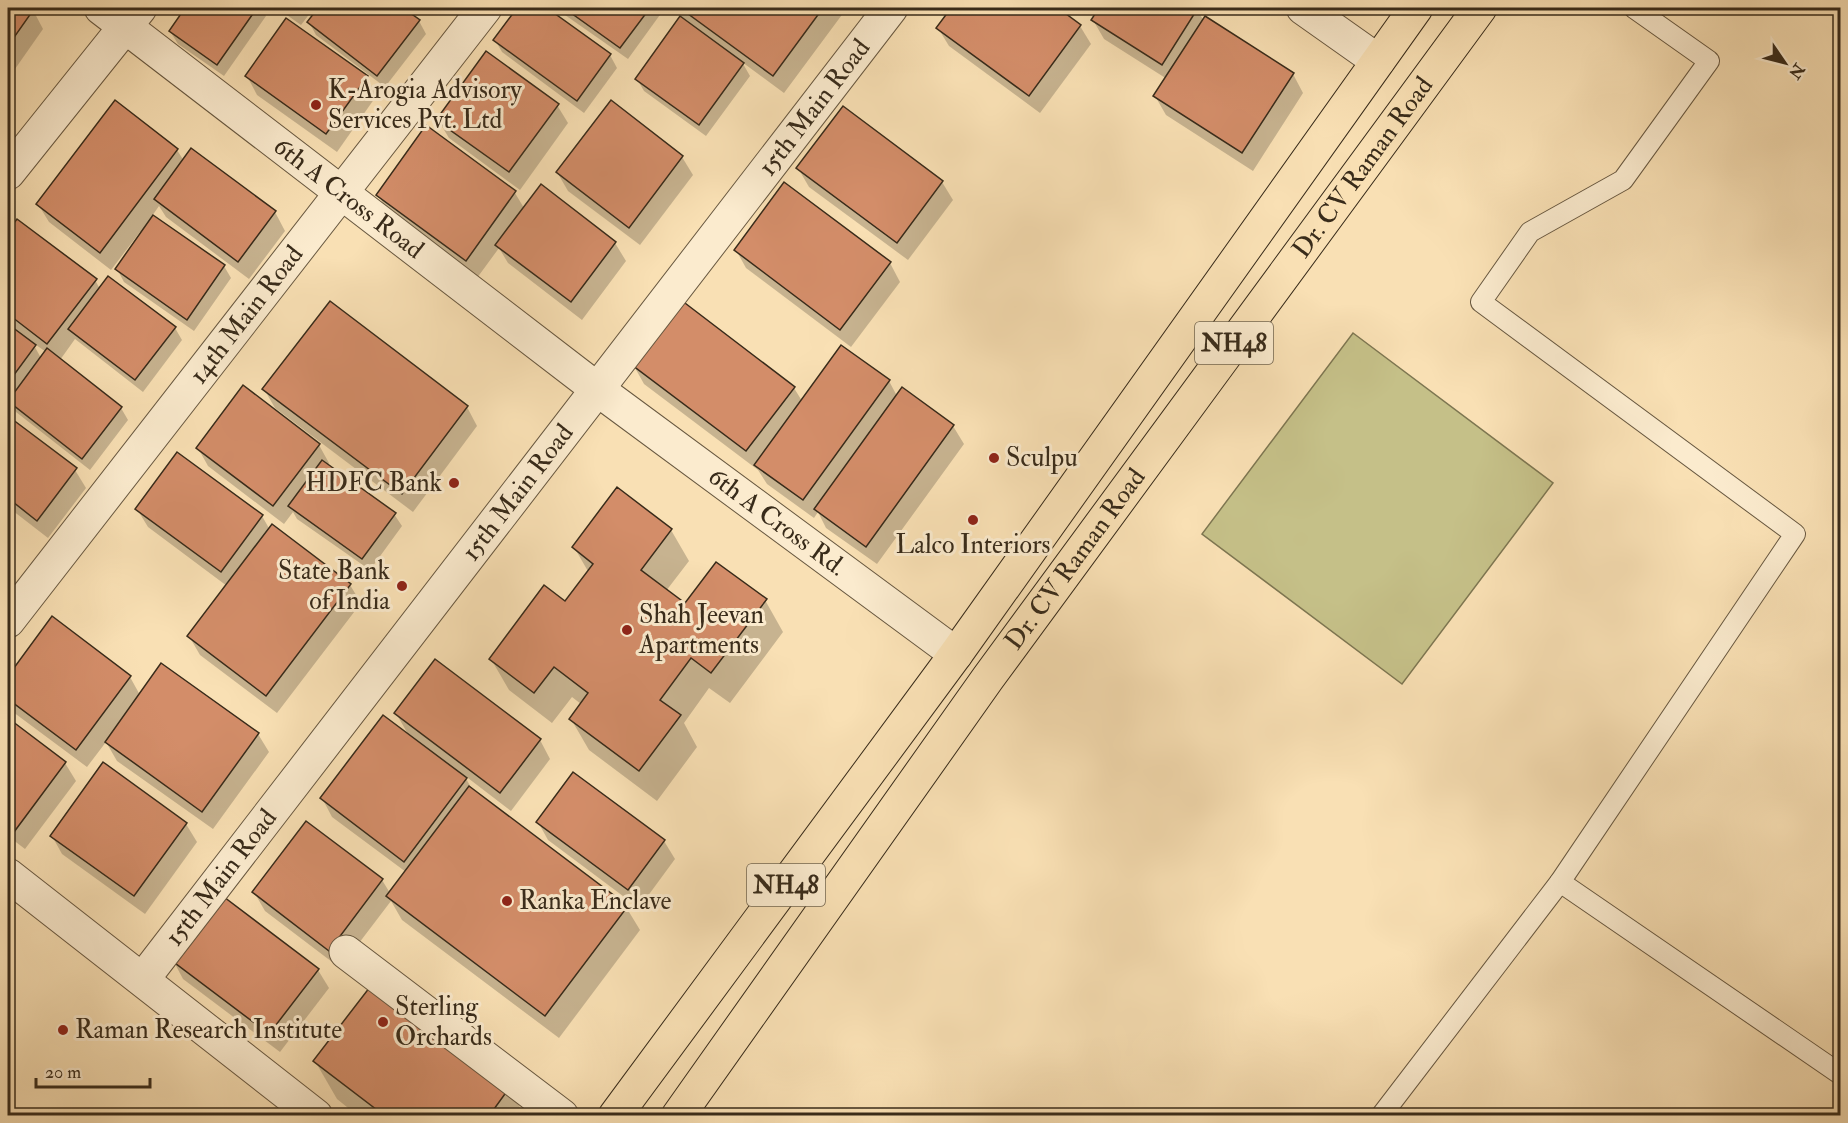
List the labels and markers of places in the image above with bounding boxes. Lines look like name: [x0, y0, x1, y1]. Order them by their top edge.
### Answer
place label: K-Arogia Advisory Services Pvt. Ltd: [328, 74, 522, 136]
marker: K-Arogia Advisory Services Pvt. Ltd: [309, 98, 323, 112]
place label: Sculpu: [1006, 442, 1078, 475]
marker: Sculpu: [987, 451, 1001, 465]
place label: HDFC Bank: [305, 467, 443, 499]
marker: HDFC Bank: [447, 476, 461, 490]
marker: Lalco Interiors: [966, 513, 980, 527]
place label: Lalco Interiors: [895, 529, 1051, 561]
place label: State Bank of India: [278, 555, 391, 617]
marker: State Bank of India: [395, 579, 409, 593]
place label: Shah Jeevan Apartments: [638, 599, 764, 662]
marker: Shah Jeevan Apartments: [620, 623, 634, 637]
place label: Ranka Enclave: [519, 885, 672, 917]
marker: Ranka Enclave: [500, 894, 514, 908]
place label: Sterling Orchards: [395, 991, 492, 1053]
place label: Raman Research Institute: [75, 1014, 342, 1046]
marker: Sterling Orchards: [376, 1015, 390, 1029]
marker: Raman Research Institute: [56, 1023, 70, 1037]

